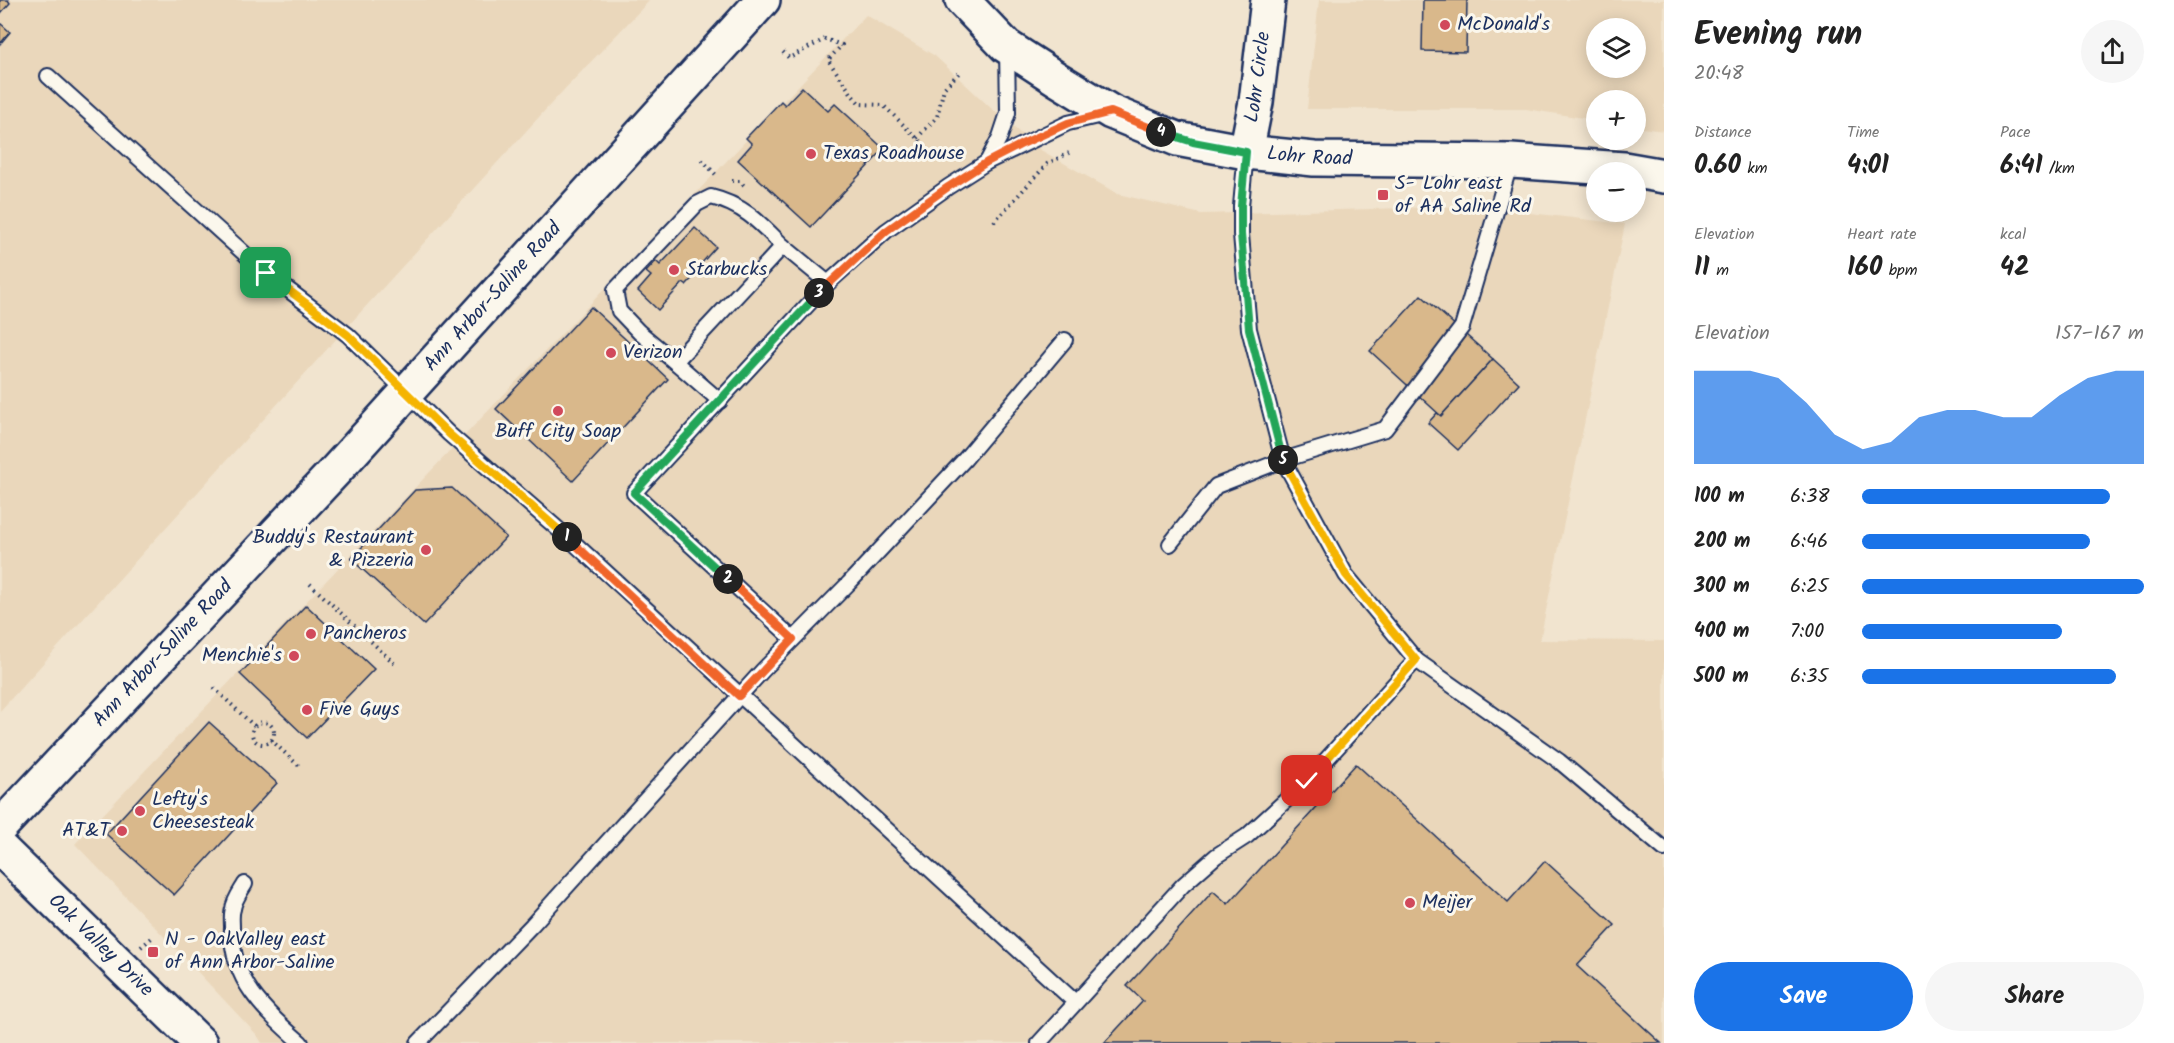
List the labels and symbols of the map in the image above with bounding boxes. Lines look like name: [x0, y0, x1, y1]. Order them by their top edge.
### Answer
place label: McDonald's: [1457, 9, 1550, 41]
marker: McDonald's: [1438, 18, 1452, 32]
street label: Lohr Circle: [1236, 30, 1280, 126]
pin: 4: [1146, 117, 1176, 147]
place label: Texas Roadhouse: [823, 138, 964, 170]
street label: Lohr Road: [1265, 138, 1353, 175]
marker: Texas Roadhouse: [804, 147, 818, 161]
place label: S- Lohr east of AA Saline Rd: [1395, 168, 1532, 223]
marker: S- Lohr east of AA Saline Rd: [1376, 188, 1390, 202]
street label: Ann Arbor-Saline Road: [416, 214, 571, 379]
pin: [240, 247, 291, 298]
place label: Starbucks: [686, 254, 768, 286]
marker: Starbucks: [667, 263, 681, 277]
pin: 3: [804, 278, 834, 308]
place label: Verizon: [623, 337, 683, 369]
marker: Verizon: [604, 346, 618, 360]
marker: Buff City Soap: [551, 404, 565, 418]
place label: Buff City Soap: [495, 416, 621, 448]
pin: 5: [1268, 445, 1298, 475]
place label: Buddy's Restaurant & Pizzeria: [253, 522, 414, 577]
pin: 1: [552, 522, 582, 552]
marker: Buddy's Restaurant & Pizzeria: [419, 543, 433, 557]
pin: 2: [713, 564, 743, 594]
street label: Ann Arbor-Saline Road: [85, 572, 242, 735]
place label: Pancheros: [323, 618, 407, 650]
marker: Pancheros: [304, 627, 318, 641]
place label: Menchie's: [202, 640, 282, 672]
marker: Menchie's: [287, 649, 301, 663]
place label: Five Guys: [319, 694, 400, 726]
marker: Five Guys: [300, 703, 314, 717]
pin: [1281, 755, 1332, 806]
place label: Lefty's Cheesesteak: [152, 784, 255, 839]
marker: Lefty's Cheesesteak: [133, 804, 147, 818]
place label: AT&T: [62, 815, 112, 847]
marker: AT&T: [115, 824, 129, 838]
street label: Oak Valley Drive: [40, 886, 160, 1005]
place label: Meijer: [1422, 887, 1474, 919]
marker: Meijer: [1403, 896, 1417, 910]
place label: N - OakValley east of Ann Arbor-Saline: [165, 924, 335, 979]
marker: N - OakValley east of Ann Arbor-Saline: [146, 945, 160, 959]

